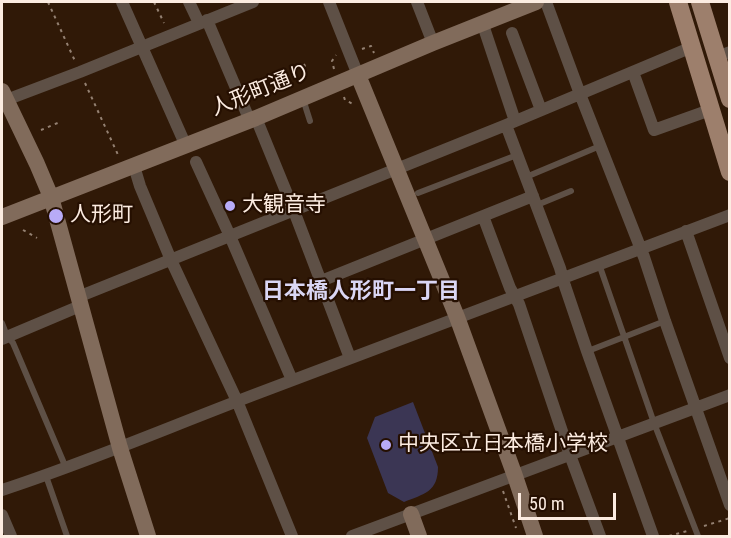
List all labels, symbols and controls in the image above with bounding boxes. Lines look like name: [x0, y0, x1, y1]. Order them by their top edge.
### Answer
street label: 人形町通り: [208, 60, 314, 122]
place label: 大観音寺: [242, 193, 326, 219]
marker: 大観音寺: [223, 199, 237, 213]
place label: 人形町: [70, 203, 133, 229]
marker: 人形町: [47, 207, 65, 225]
district label: 日本橋人形町一丁目: [262, 279, 460, 305]
place label: 中央区立日本橋小学校: [398, 432, 608, 458]
marker: 中央区立日本橋小学校: [379, 438, 393, 452]
scale bar: [521, 481, 618, 519]
text: 50 m: [529, 493, 564, 514]

